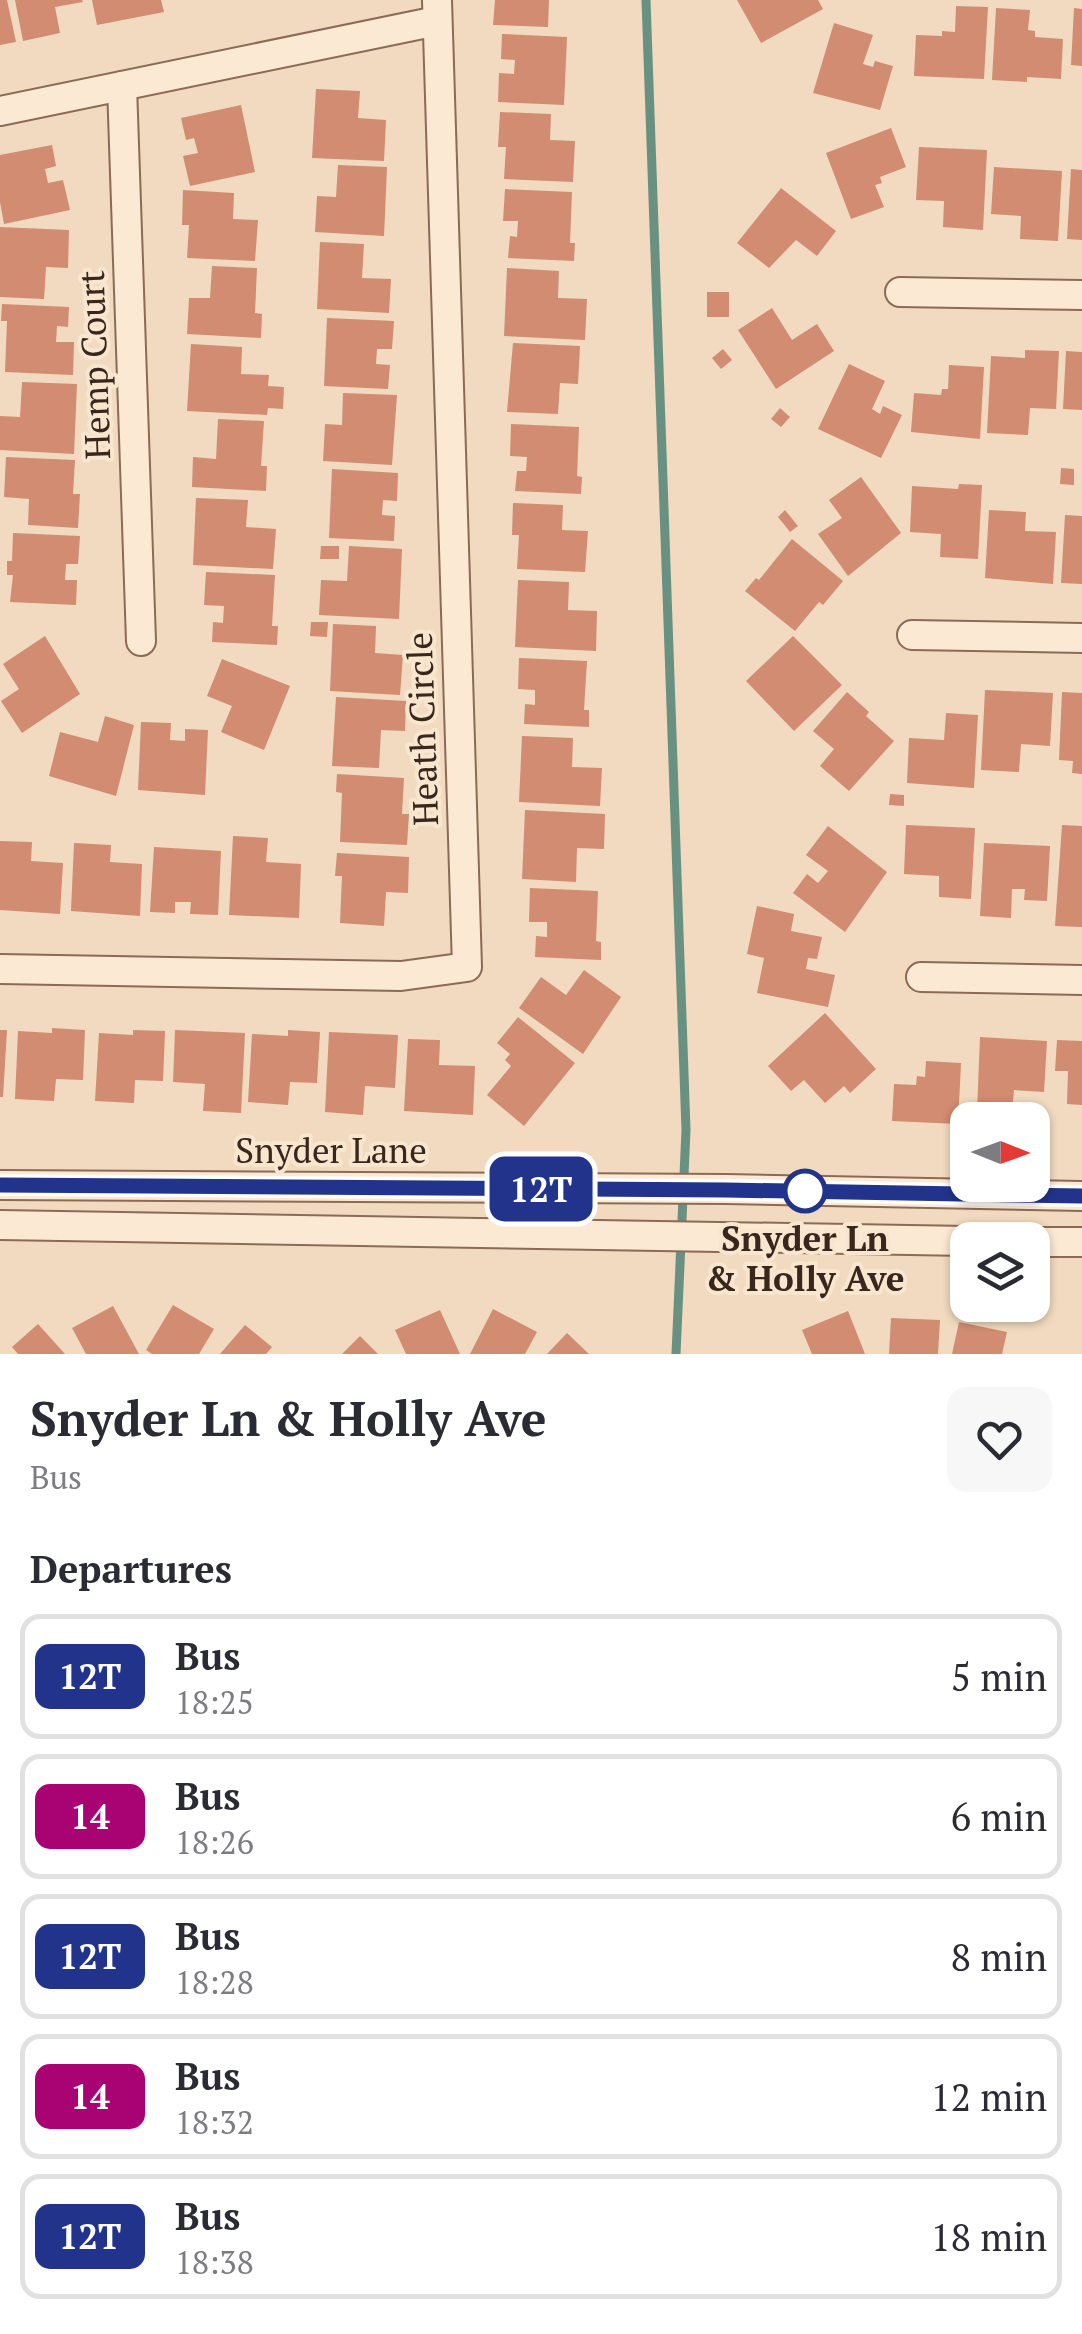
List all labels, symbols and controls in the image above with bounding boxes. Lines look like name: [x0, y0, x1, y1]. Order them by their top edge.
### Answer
street label: Hemp Court: [68, 270, 120, 460]
street label: Heath Circle: [396, 631, 448, 827]
north arrow: [950, 1102, 1050, 1202]
map controls: [950, 1102, 1050, 1322]
street label: Snyder Lane: [235, 1127, 427, 1173]
line badge: 12T: [484, 1156, 598, 1222]
text: 12T: [510, 1166, 572, 1212]
marker: Snyder Ln & Holly Ave: [784, 1170, 826, 1212]
place label: Snyder Ln & Holly Ave: [705, 1215, 905, 1301]
button: layers: [950, 1222, 1050, 1322]
text: Snyder Ln & Holly Ave: [30, 1386, 546, 1450]
button: heart: [947, 1387, 1052, 1492]
text: Bus: [30, 1456, 82, 1498]
text: Departures: [30, 1544, 232, 1594]
text: Bus: [175, 1631, 240, 1681]
text: 5 min: [951, 1652, 1047, 1702]
text: 12T: [59, 1653, 121, 1699]
text: 18:25: [175, 1681, 254, 1723]
text: Bus: [175, 1771, 240, 1821]
text: 6 min: [951, 1792, 1047, 1842]
text: 14: [70, 1793, 110, 1839]
text: 18:26: [175, 1821, 254, 1863]
text: Bus: [175, 1911, 240, 1961]
text: 8 min: [951, 1932, 1047, 1982]
text: 12T: [59, 1933, 121, 1979]
text: 18:28: [175, 1961, 254, 2003]
text: Bus: [175, 2051, 240, 2101]
text: 12 min: [930, 2072, 1047, 2122]
text: 14: [70, 2073, 110, 2119]
text: 18:32: [175, 2101, 254, 2143]
text: Bus: [175, 2191, 240, 2241]
text: 18 min: [930, 2212, 1047, 2262]
text: 12T: [59, 2213, 121, 2259]
text: 18:38: [175, 2241, 254, 2283]

